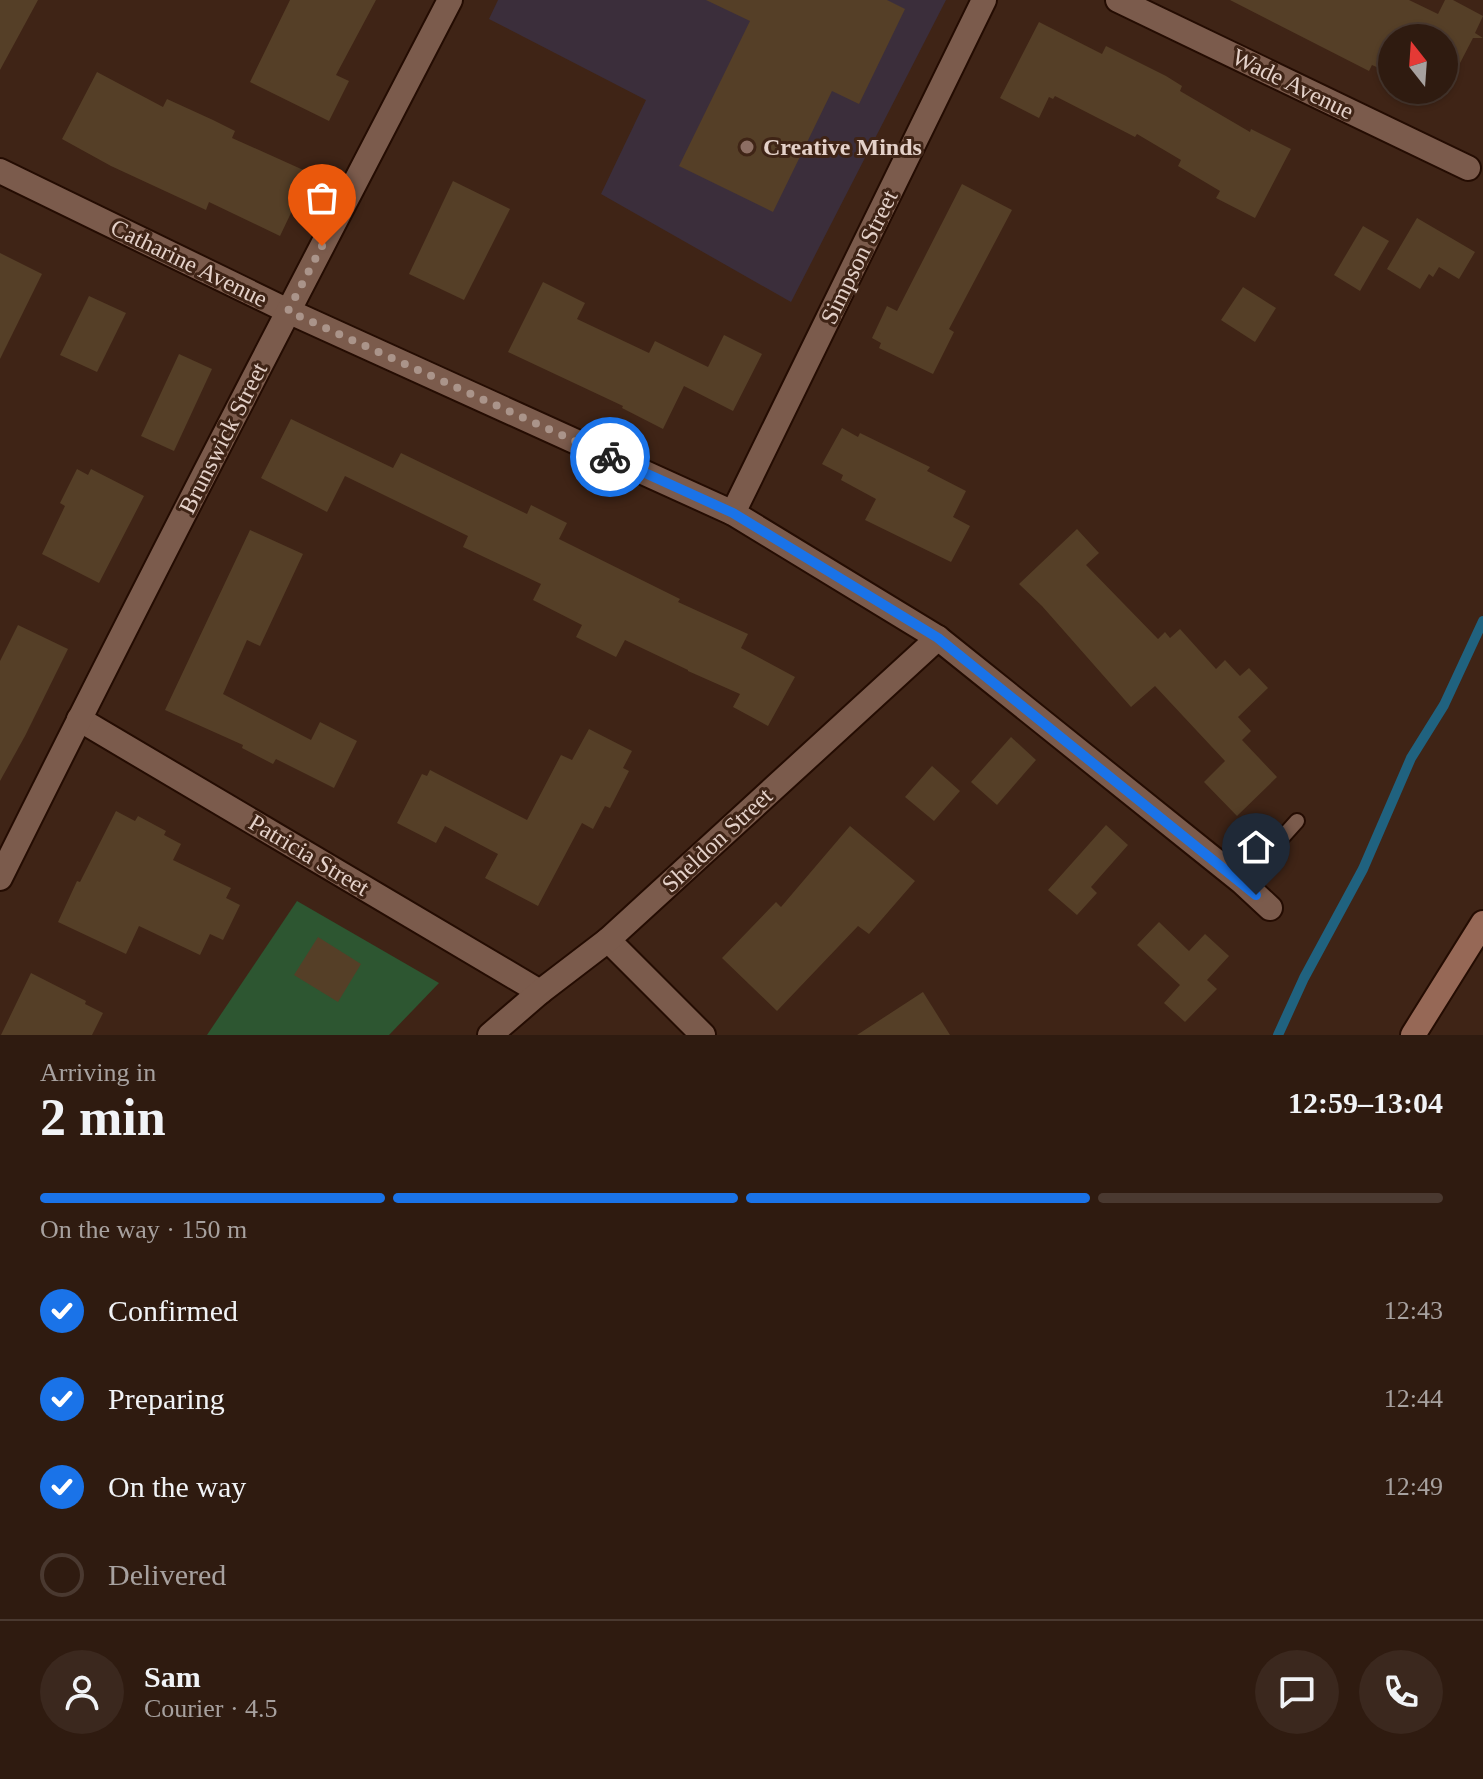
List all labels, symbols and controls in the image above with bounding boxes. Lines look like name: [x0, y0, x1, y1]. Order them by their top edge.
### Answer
north arrow: [1378, 24, 1458, 104]
map controls: [1378, 24, 1458, 104]
street label: Wade Avenue: [1228, 43, 1358, 125]
place label: Creative Minds: [763, 134, 922, 160]
marker: Creative Minds: [738, 138, 756, 156]
pin: [288, 164, 356, 246]
icon: bag: [300, 176, 344, 220]
street label: Simpson Street: [815, 185, 903, 328]
street label: Catharine Avenue: [107, 214, 271, 312]
street label: Brunswick Street: [174, 358, 272, 518]
courier: [570, 417, 650, 497]
icon: bike: [588, 435, 632, 479]
street label: Sheldon Street: [657, 782, 778, 897]
street label: Patricia Street: [244, 809, 374, 901]
pin: [1222, 813, 1290, 895]
icon: home: [1234, 825, 1278, 869]
text: Arriving in: [40, 1058, 156, 1087]
text: 12:59–13:04: [1288, 1086, 1443, 1119]
text: 2 min: [40, 1089, 166, 1146]
text: On the way · 150 m: [40, 1215, 247, 1244]
icon: check: [40, 1289, 84, 1333]
text: Confirmed: [108, 1294, 238, 1327]
text: 12:43: [1384, 1296, 1443, 1325]
icon: check: [40, 1377, 84, 1421]
text: Preparing: [108, 1382, 225, 1415]
text: 12:44: [1384, 1384, 1443, 1413]
icon: check: [40, 1465, 84, 1509]
text: On the way: [108, 1470, 246, 1503]
text: 12:49: [1384, 1472, 1443, 1501]
text: Delivered: [108, 1558, 226, 1591]
button: person: [40, 1650, 124, 1734]
button: chat: [1255, 1650, 1339, 1734]
button: phone: [1359, 1650, 1443, 1734]
text: Sam: [144, 1660, 201, 1693]
text: Courier · 4.5: [144, 1694, 278, 1723]

